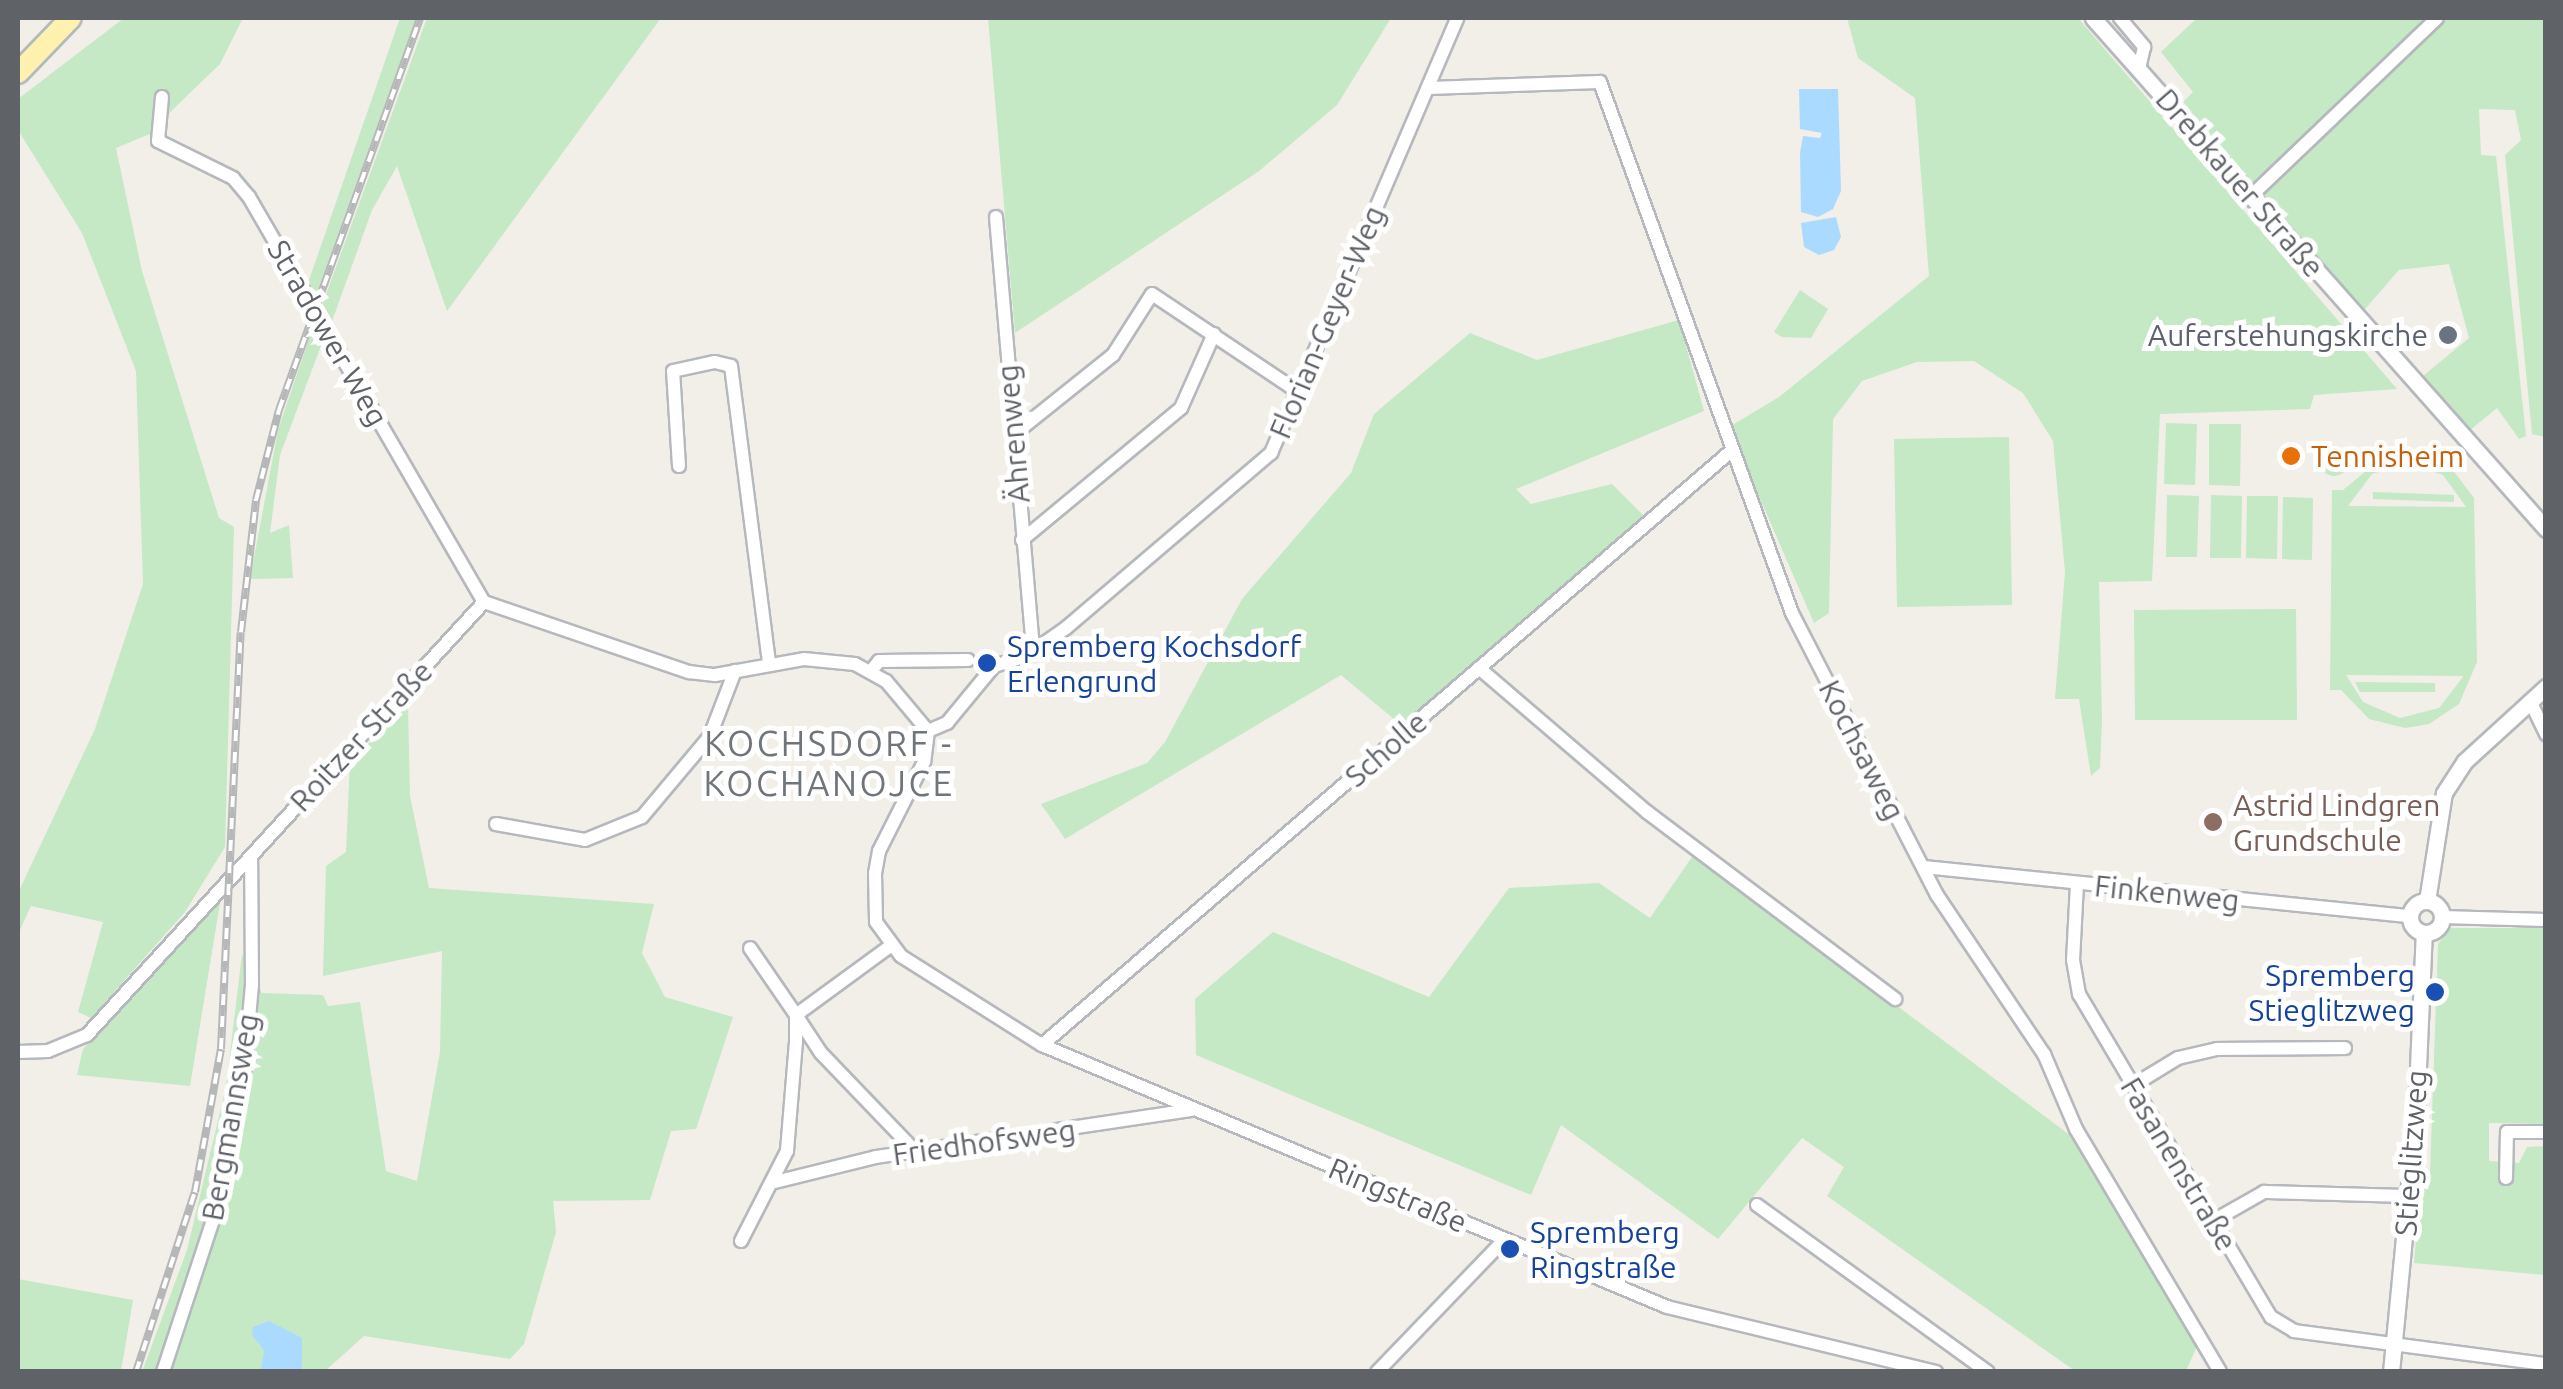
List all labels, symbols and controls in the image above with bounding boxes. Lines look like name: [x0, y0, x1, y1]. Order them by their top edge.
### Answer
street label: Drebkauer Straße: [2148, 81, 2332, 285]
street label: Florian-Geyer-Weg: [1262, 200, 1392, 444]
street label: Stradower Weg: [260, 234, 396, 432]
place label: Auferstehungskirche: [2148, 317, 2428, 353]
marker: Auferstehungskirche: [2437, 324, 2459, 346]
street label: Ährenweg: [989, 363, 1037, 505]
place label: Tennisheim: [2311, 438, 2464, 474]
marker: Tennisheim: [2280, 445, 2302, 467]
place label: Spremberg Kochsdorf Erlengrund: [1007, 628, 1301, 698]
marker: Spremberg Kochsdorf Erlengrund: [976, 652, 998, 674]
street label: Roitzer Straße: [282, 653, 440, 819]
street label: Kochsaweg: [1811, 674, 1913, 826]
street label: Scholle: [1338, 704, 1434, 794]
district label: KOCHSDORF - KOCHANOJCE: [703, 722, 955, 804]
place label: Astrid Lindgren Grundschule: [2233, 787, 2440, 858]
marker: Astrid Lindgren Grundschule: [2202, 811, 2224, 833]
street label: Finkenweg: [2093, 867, 2241, 919]
place label: Spremberg Stieglitzweg: [2249, 957, 2415, 1028]
marker: Spremberg Stieglitzweg: [2424, 981, 2446, 1003]
street label: Bergmannsweg: [194, 1011, 266, 1223]
street label: Stieglitzweg: [2387, 1069, 2435, 1237]
street label: Fasanenstraße: [2113, 1071, 2245, 1257]
street label: Friedhofsweg: [890, 1111, 1078, 1173]
street label: Ringstraße: [1323, 1150, 1473, 1240]
place label: Spremberg Ringstraße: [1530, 1214, 1680, 1284]
marker: Spremberg Ringstraße: [1499, 1238, 1521, 1260]

